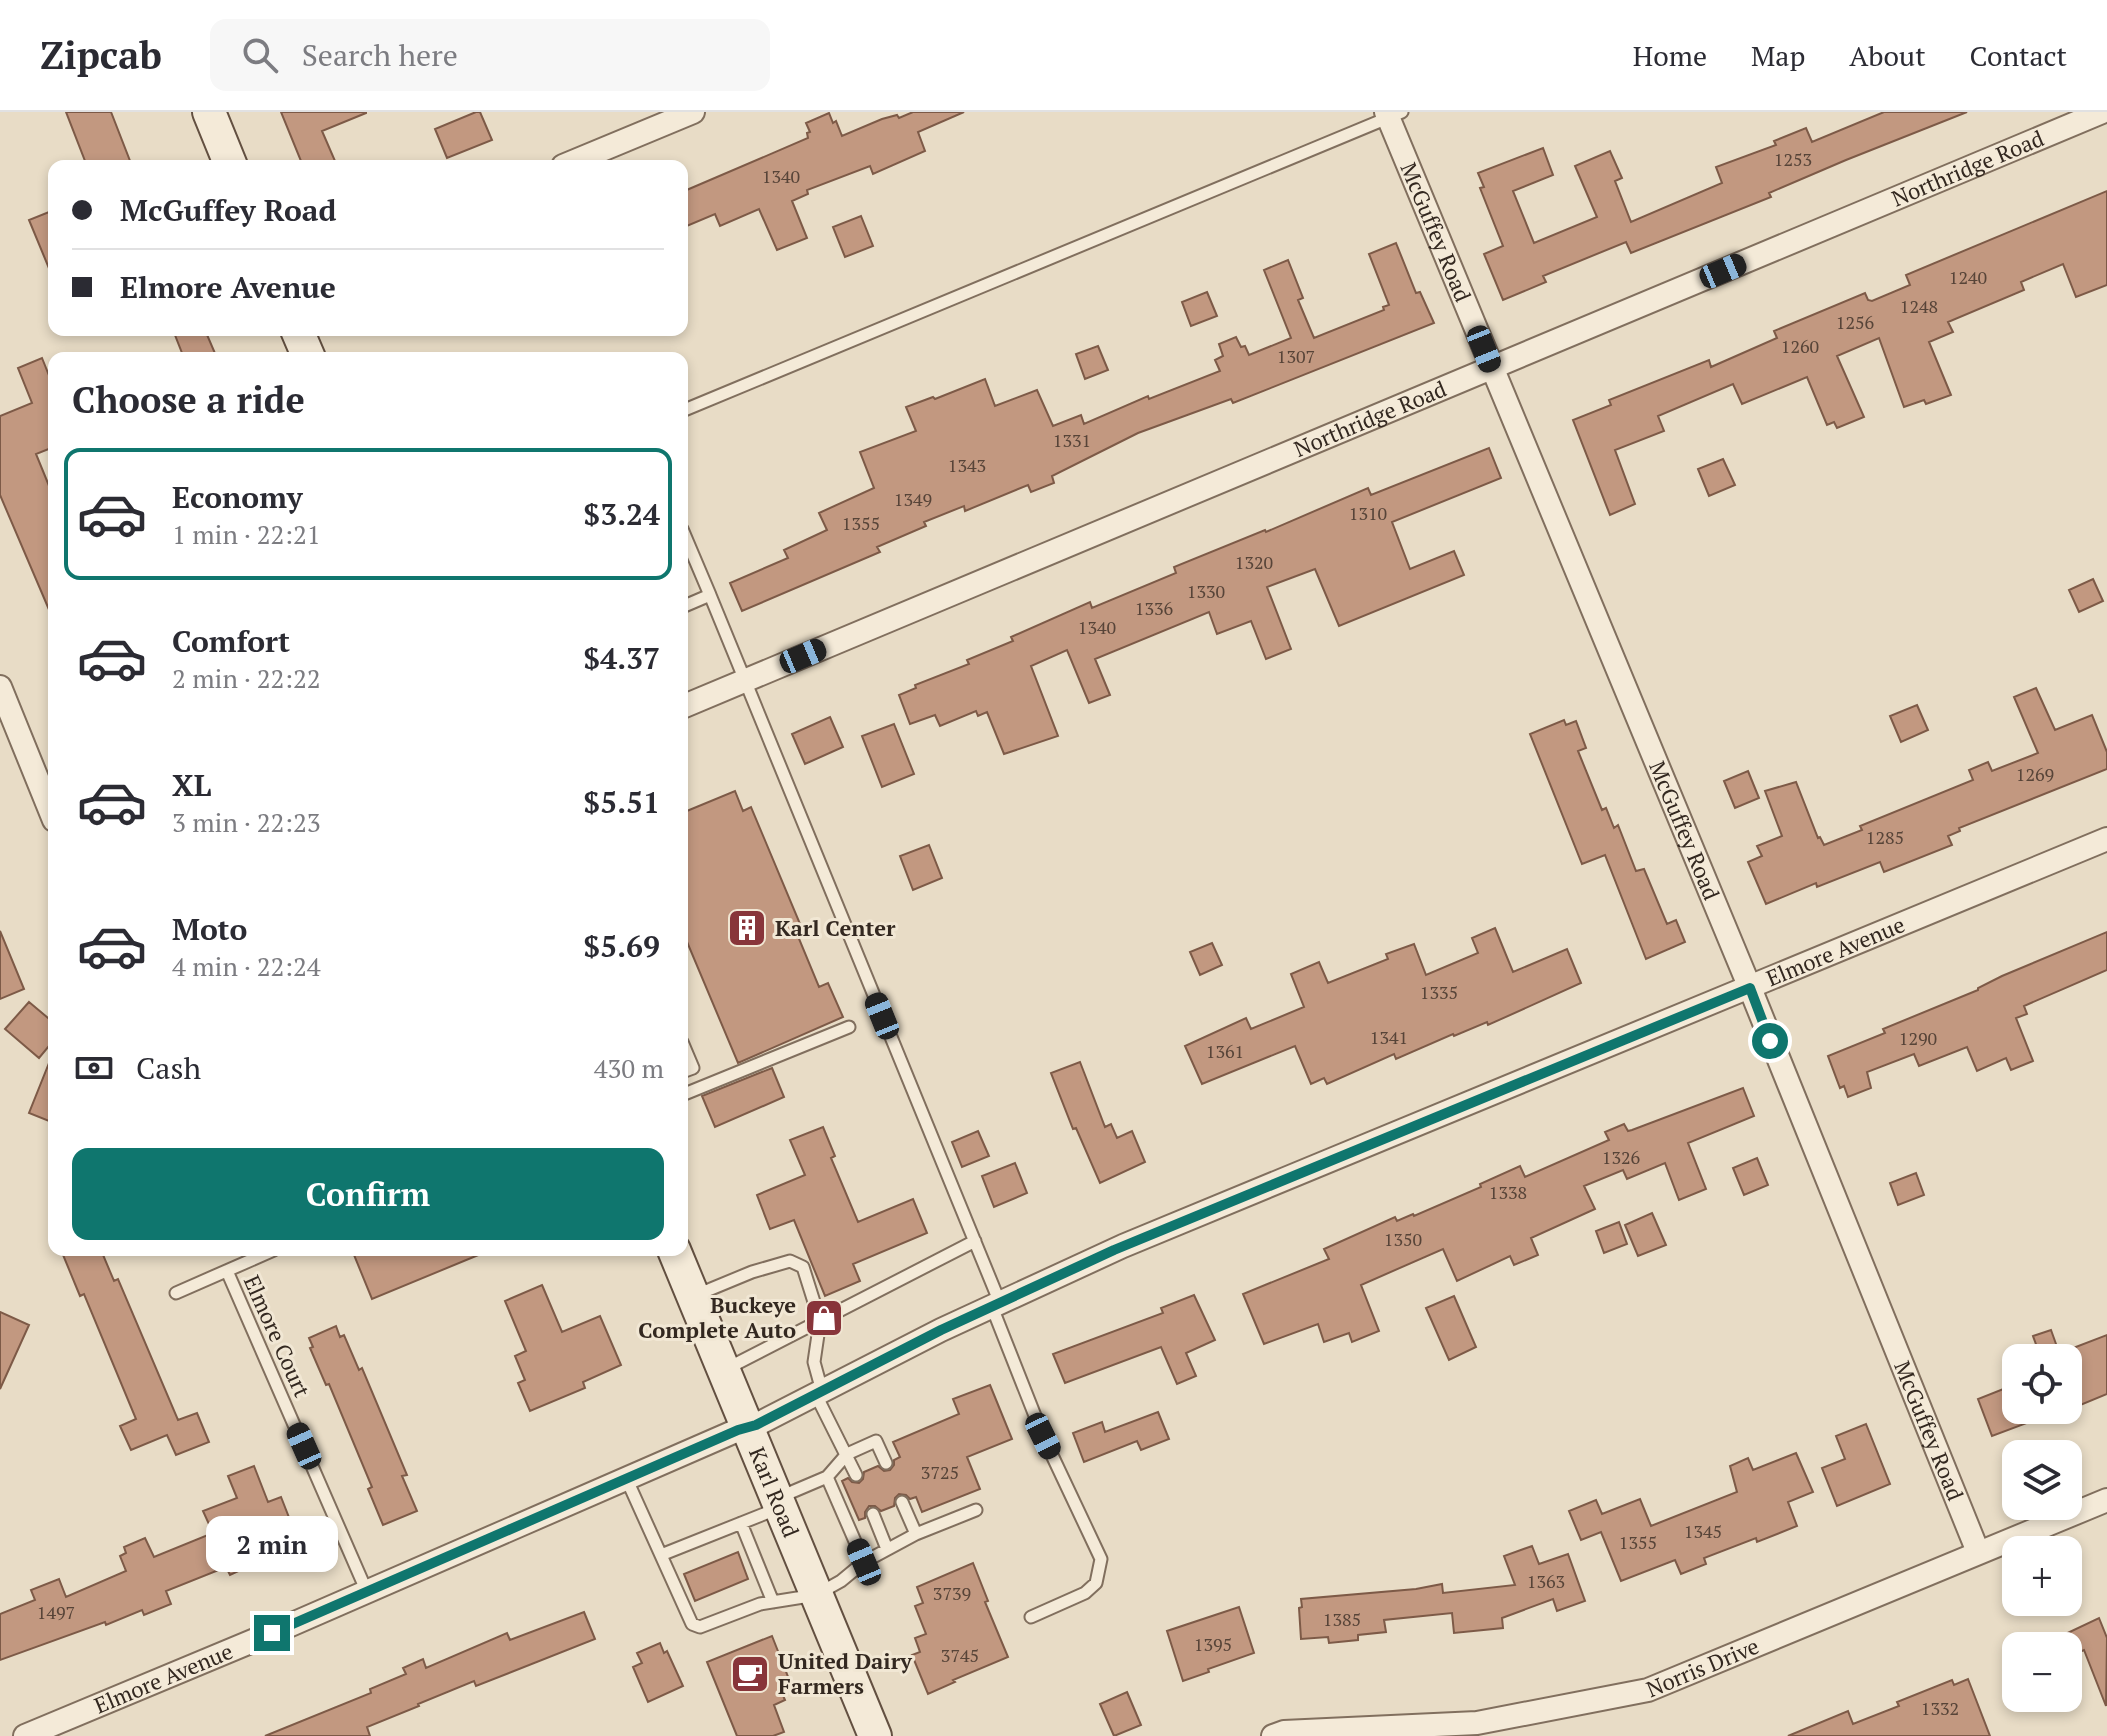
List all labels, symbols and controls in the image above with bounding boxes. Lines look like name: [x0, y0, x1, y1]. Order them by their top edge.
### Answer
search box: [210, 19, 770, 91]
text: Zipcab: [40, 30, 162, 80]
icon: search: [238, 33, 282, 77]
text: Search here: [302, 35, 458, 75]
text: Home: [1633, 37, 1707, 74]
text: Map: [1751, 37, 1805, 74]
text: About: [1849, 37, 1926, 74]
text: Contact: [1970, 37, 2067, 74]
street label: Northridge Road: [1887, 123, 2048, 213]
house number: 1253: [1774, 147, 1812, 171]
street label: McGuffey Road: [1395, 158, 1478, 306]
house number: 1340: [762, 164, 800, 188]
text: McGuffey Road: [120, 190, 336, 230]
car: [1696, 251, 1750, 291]
house number: 1240: [1949, 265, 1987, 289]
text: Elmore Avenue: [120, 267, 336, 307]
house number: 1248: [1900, 294, 1938, 318]
house number: 1256: [1836, 310, 1875, 334]
car: [1464, 322, 1504, 376]
house number: 1260: [1781, 334, 1819, 358]
house number: 1307: [1277, 344, 1315, 368]
street label: Northridge Road: [1289, 374, 1450, 463]
text: Choose a ride: [72, 376, 305, 423]
house number: 1331: [1053, 428, 1091, 452]
house number: 1343: [948, 453, 986, 477]
text: Economy: [172, 477, 303, 517]
icon: car: [76, 478, 148, 550]
house number: 1349: [894, 487, 932, 511]
text: $3.24: [583, 494, 660, 534]
house number: 1310: [1349, 501, 1387, 525]
house number: 1355: [842, 511, 880, 535]
text: 1 min · 22:21: [172, 517, 321, 551]
house number: 1320: [1235, 550, 1273, 574]
house number: 1330: [1187, 579, 1225, 603]
house number: 1336: [1135, 596, 1174, 620]
house number: 1340: [1078, 615, 1116, 639]
text: Comfort: [172, 621, 290, 661]
icon: car: [76, 622, 148, 694]
car: [776, 636, 830, 676]
text: $4.37: [583, 638, 660, 678]
text: 2 min · 22:22: [172, 661, 321, 695]
street label: McGuffey Road: [1643, 756, 1727, 904]
house number: 1269: [2016, 762, 2054, 786]
text: XL: [172, 765, 211, 805]
icon: car: [76, 766, 148, 838]
text: $5.51: [583, 782, 660, 822]
text: 3 min · 22:23: [172, 805, 321, 839]
house number: 1285: [1866, 825, 1904, 849]
building icon: Karl Center: [726, 907, 768, 949]
text: Moto: [172, 909, 247, 949]
street label: Elmore Avenue: [1762, 909, 1909, 992]
icon: car: [76, 910, 148, 982]
place label: Karl Center: [775, 913, 896, 942]
text: $5.69: [583, 926, 660, 966]
text: 4 min · 22:24: [172, 949, 321, 983]
house number: 1335: [1420, 980, 1458, 1004]
car: [862, 989, 902, 1043]
route start: [1752, 1023, 1788, 1059]
house number: 1341: [1370, 1025, 1408, 1049]
house number: 1290: [1899, 1026, 1937, 1050]
house number: 1361: [1206, 1039, 1244, 1063]
icon: cash: [72, 1046, 116, 1090]
text: Cash: [136, 1048, 201, 1088]
text: 430 m: [594, 1051, 664, 1085]
house number: 1326: [1602, 1145, 1641, 1169]
button: Confirm: [72, 1148, 664, 1240]
house number: 1338: [1489, 1180, 1527, 1204]
house number: 1350: [1384, 1227, 1422, 1251]
street label: Elmore Court: [238, 1270, 317, 1401]
place label: Buckeye Complete Auto: [638, 1290, 796, 1344]
shop icon: Buckeye Complete Auto: [803, 1297, 845, 1339]
map controls: [2002, 1344, 2082, 1712]
button: locate: [2002, 1344, 2082, 1424]
street label: McGuffey Road: [1888, 1356, 1971, 1504]
car: [1022, 1409, 1064, 1463]
car: [283, 1419, 325, 1473]
button: layers: [2002, 1440, 2082, 1520]
street label: Karl Road: [743, 1443, 806, 1541]
house number: 3725: [921, 1460, 959, 1484]
callout: 2 min: [206, 1517, 338, 1573]
house number: 1345: [1684, 1519, 1722, 1543]
text: 2 min: [236, 1527, 308, 1561]
house number: 1355: [1619, 1530, 1657, 1554]
car: [844, 1535, 884, 1589]
button: +: [2002, 1536, 2082, 1616]
house number: 1363: [1527, 1569, 1565, 1593]
house number: 3739: [933, 1581, 971, 1605]
house number: 1497: [37, 1600, 75, 1624]
house number: 1385: [1323, 1607, 1361, 1631]
route end: [254, 1615, 290, 1651]
street label: Norris Drive: [1642, 1631, 1763, 1703]
house number: 1395: [1194, 1632, 1232, 1656]
button: −: [2002, 1632, 2082, 1712]
street label: Elmore Avenue: [90, 1636, 237, 1720]
house number: 3745: [941, 1643, 979, 1667]
place label: United Dairy Farmers: [778, 1646, 912, 1700]
cafe icon: United Dairy Farmers: [729, 1653, 771, 1695]
house number: 1332: [1921, 1696, 1959, 1720]

